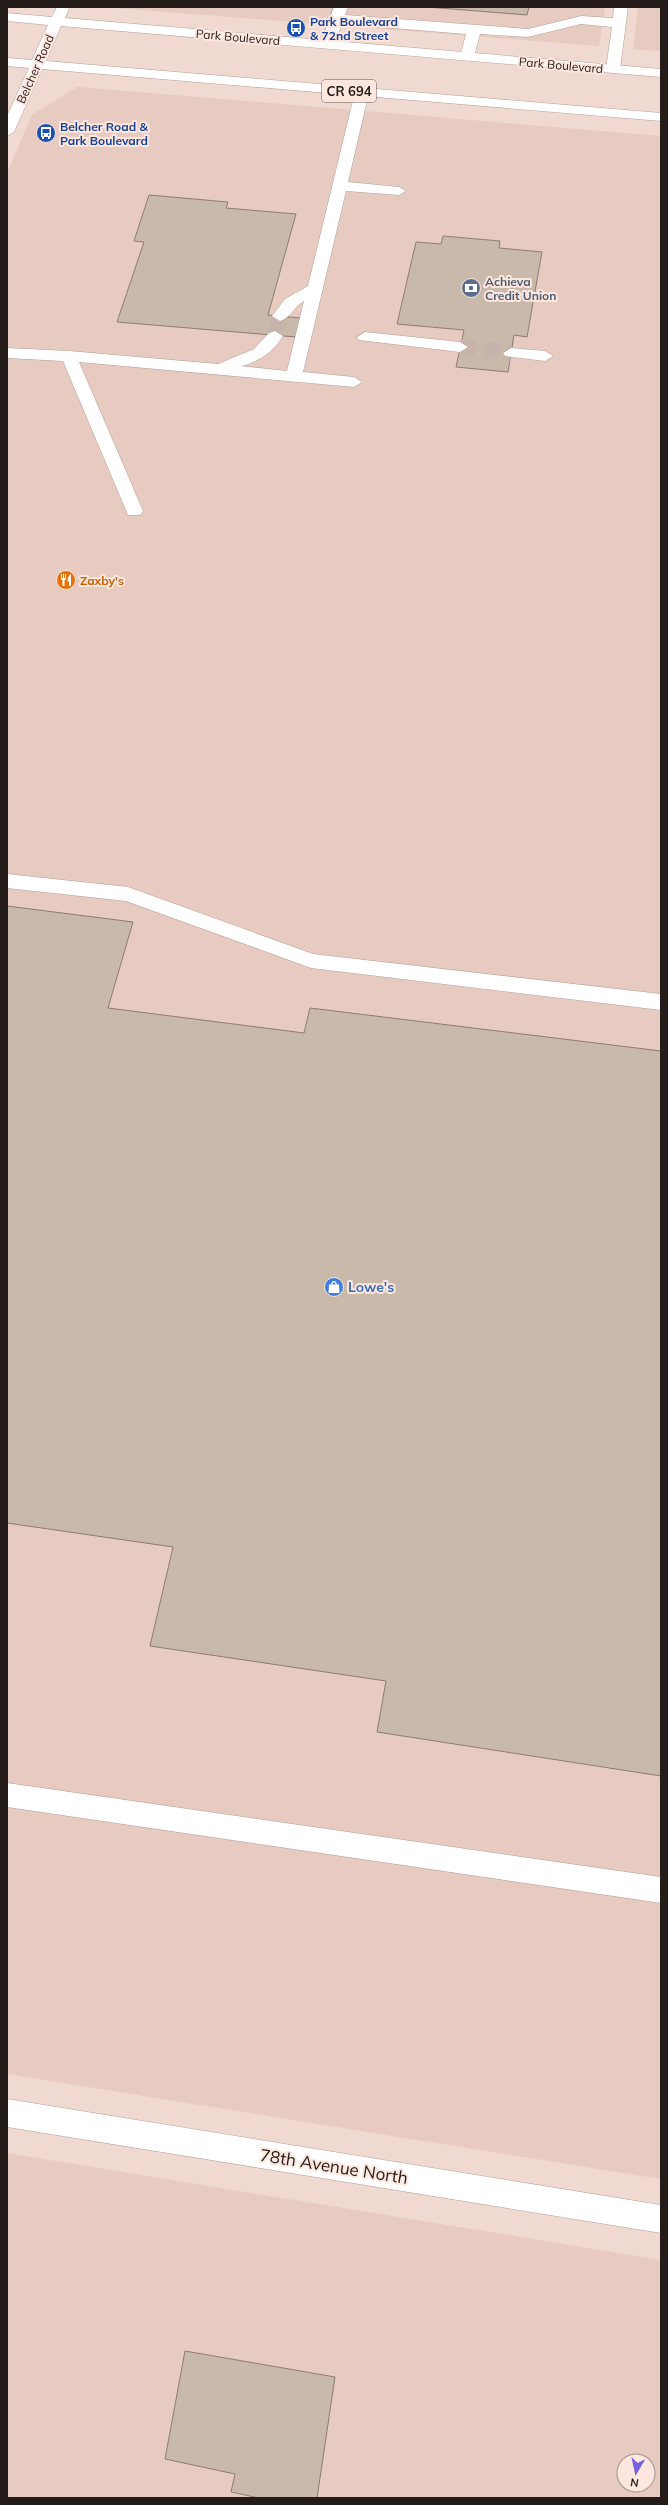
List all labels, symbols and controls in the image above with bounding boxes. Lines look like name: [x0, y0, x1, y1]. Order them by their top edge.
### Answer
place label: Park Boulevard & 72nd Street: [310, 14, 398, 43]
bus stop icon: Park Boulevard & 72nd Street: [285, 17, 307, 39]
street label: Park Boulevard: [195, 26, 281, 48]
street label: Belcher Road: [13, 32, 57, 106]
street label: Park Boulevard: [518, 54, 604, 76]
road number: CR 694: [322, 80, 376, 102]
place label: Belcher Road & Park Boulevard: [60, 119, 148, 148]
bus stop icon: Belcher Road & Park Boulevard: [35, 122, 57, 144]
place label: Achieva Credit Union: [485, 274, 556, 303]
bank icon: Achieva Credit Union: [460, 277, 482, 299]
restaurant icon: Zaxby's: [55, 569, 77, 591]
place label: Zaxby's: [80, 573, 124, 588]
shop icon: Lowe's: [323, 1276, 345, 1298]
place label: Lowe's: [348, 1278, 394, 1296]
street label: 78th Avenue North: [259, 2144, 409, 2188]
north arrow: [616, 2453, 656, 2493]
text: N: [629, 2475, 640, 2490]

